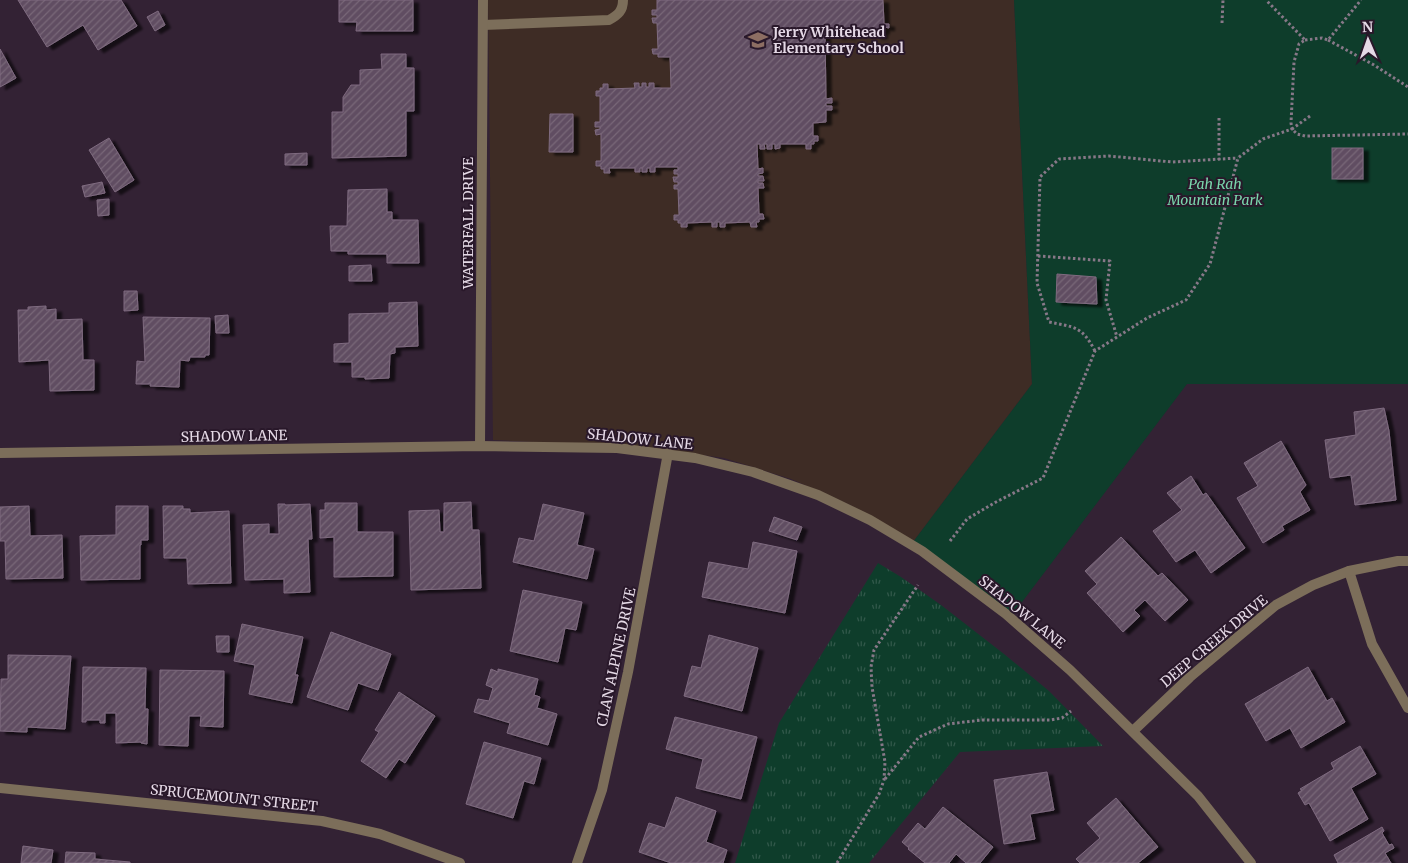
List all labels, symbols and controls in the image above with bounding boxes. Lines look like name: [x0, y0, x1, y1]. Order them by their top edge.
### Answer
north arrow: [1343, 15, 1393, 65]
text: N: [1362, 18, 1373, 36]
place label: Jerry Whitehead Elementary School: [772, 23, 904, 57]
school or university icon: Jerry Whitehead Elementary School: [747, 29, 769, 51]
street label: WATERFALL DRIVE: [459, 157, 477, 290]
park label: Pah Rah Mountain Park: [1166, 175, 1263, 209]
street label: SHADOW LANE: [586, 424, 694, 454]
street label: SHADOW LANE: [181, 426, 288, 446]
street label: SHADOW LANE: [975, 571, 1069, 653]
street label: CLAN ALPINE DRIVE: [592, 586, 640, 728]
street label: DEEP CREEK DRIVE: [1157, 591, 1271, 691]
street label: SPRUCEMOUNT STREET: [149, 780, 319, 816]

